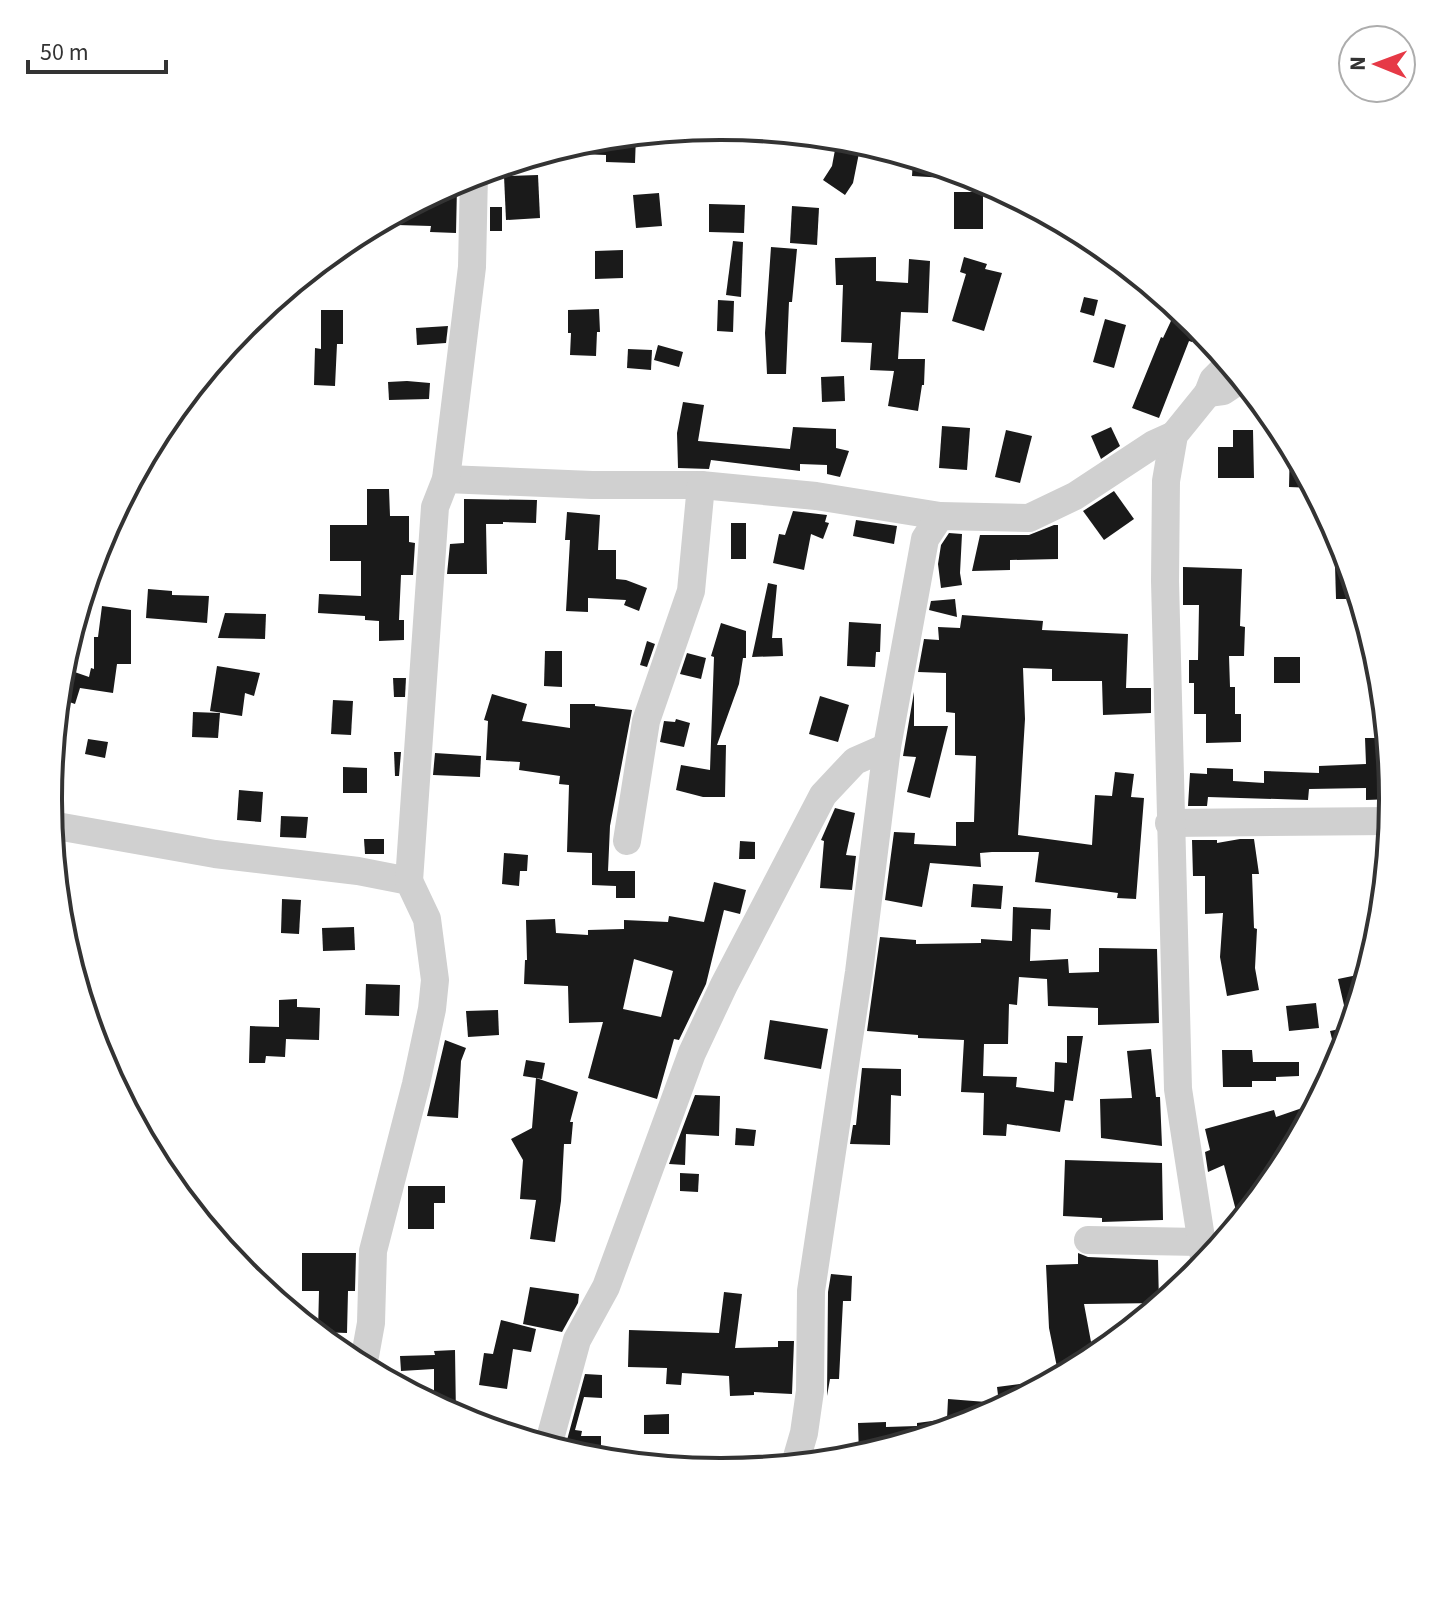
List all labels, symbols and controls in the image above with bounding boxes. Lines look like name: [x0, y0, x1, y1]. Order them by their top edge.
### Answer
scale bar: [28, 24, 166, 74]
north arrow: [1337, 24, 1417, 104]
text: 50 m: [40, 35, 89, 70]
text: N: [1342, 56, 1374, 71]

